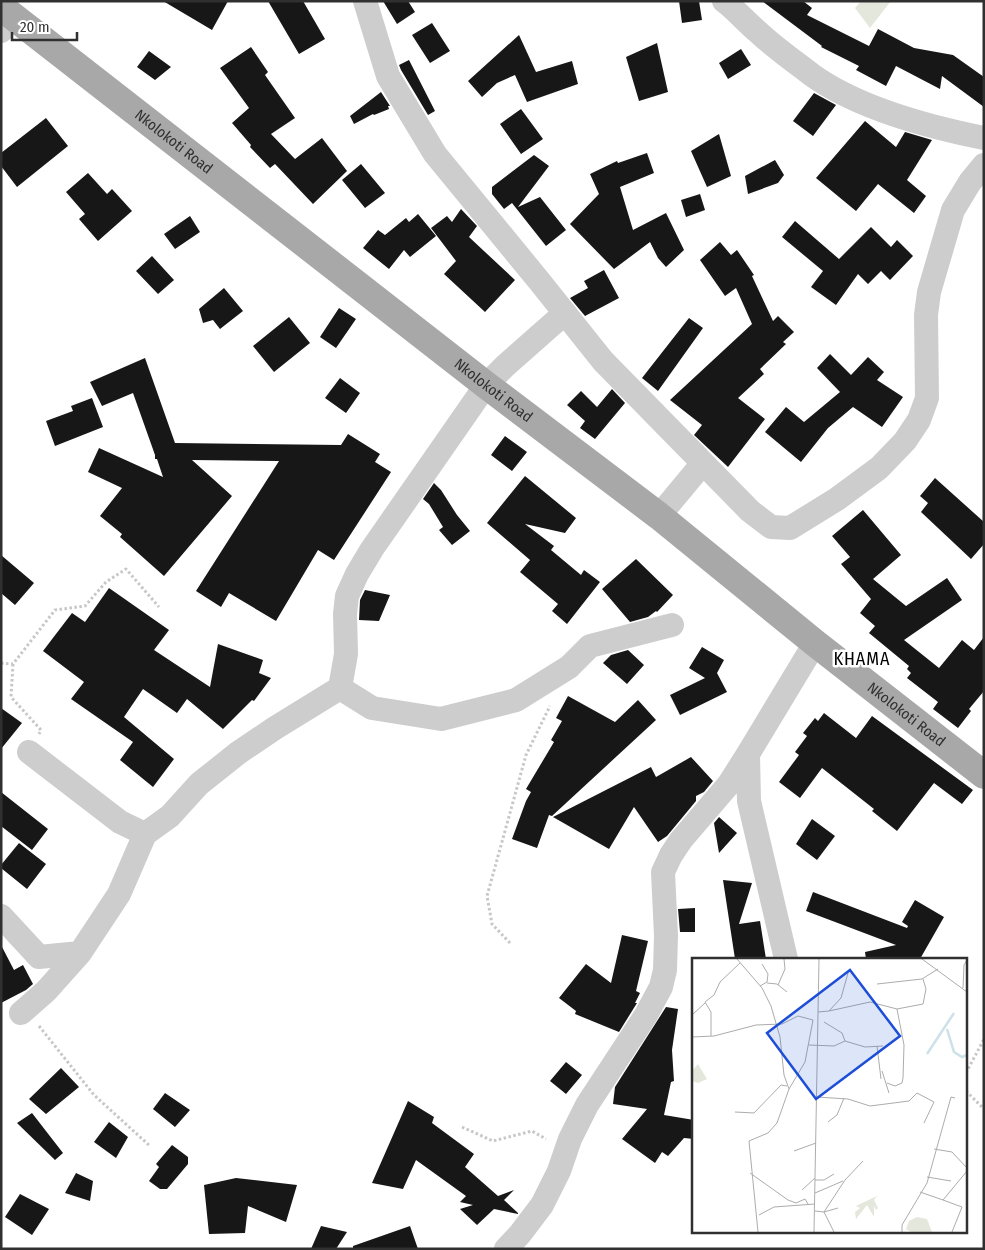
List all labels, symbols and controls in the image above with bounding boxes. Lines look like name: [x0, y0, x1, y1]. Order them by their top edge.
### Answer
scale bar: [12, 10, 78, 42]
text: 20 m: [20, 18, 50, 36]
street label: Nkolokoti Road: [131, 106, 216, 178]
street label: Nkolokoti Road: [451, 355, 536, 426]
district label: KHAMA: [833, 648, 891, 670]
street label: Nkolokoti Road: [864, 678, 949, 750]
inset map: [692, 958, 968, 1232]

